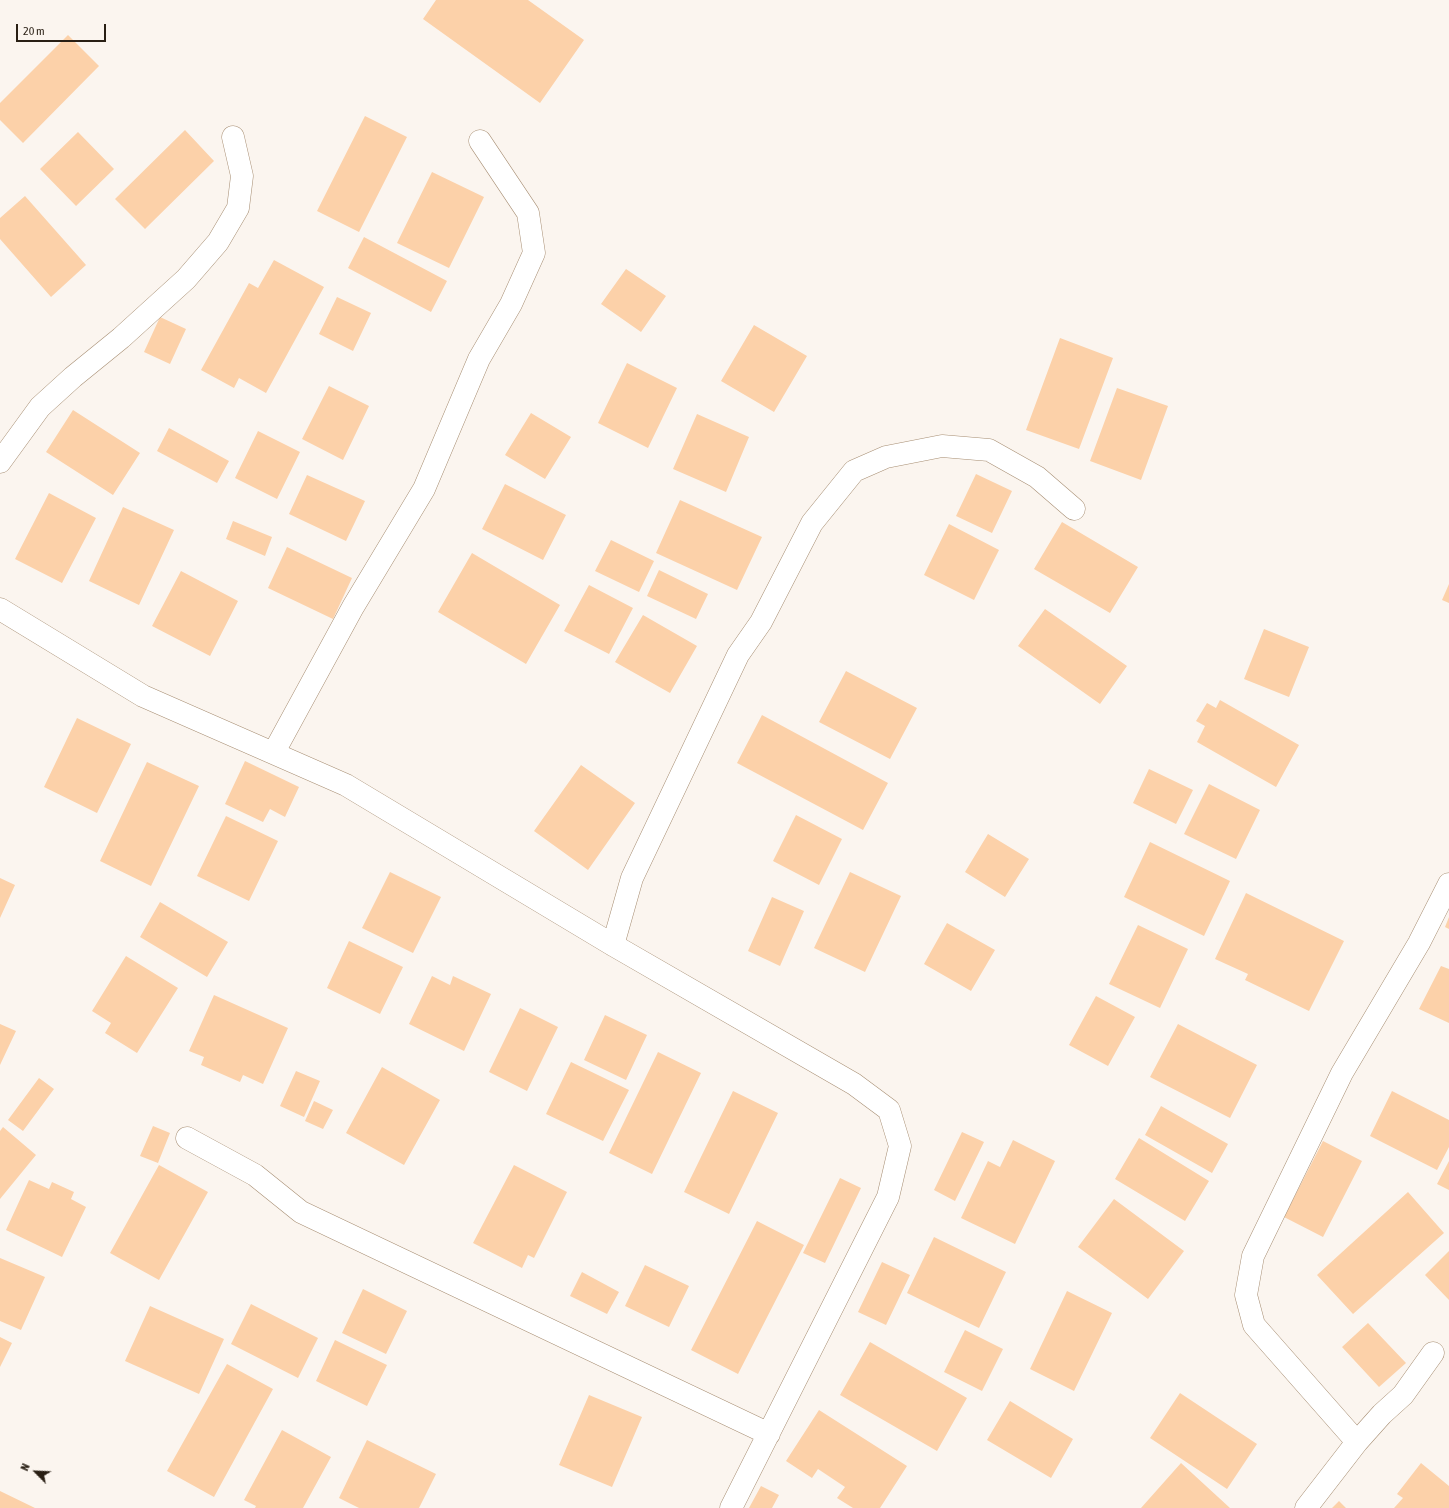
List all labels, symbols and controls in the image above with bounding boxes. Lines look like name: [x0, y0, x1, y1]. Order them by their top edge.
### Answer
scale bar: [18, 16, 108, 42]
text: 20 m: [23, 24, 45, 38]
north arrow: [16, 1452, 56, 1492]
text: N: [18, 1462, 32, 1473]

